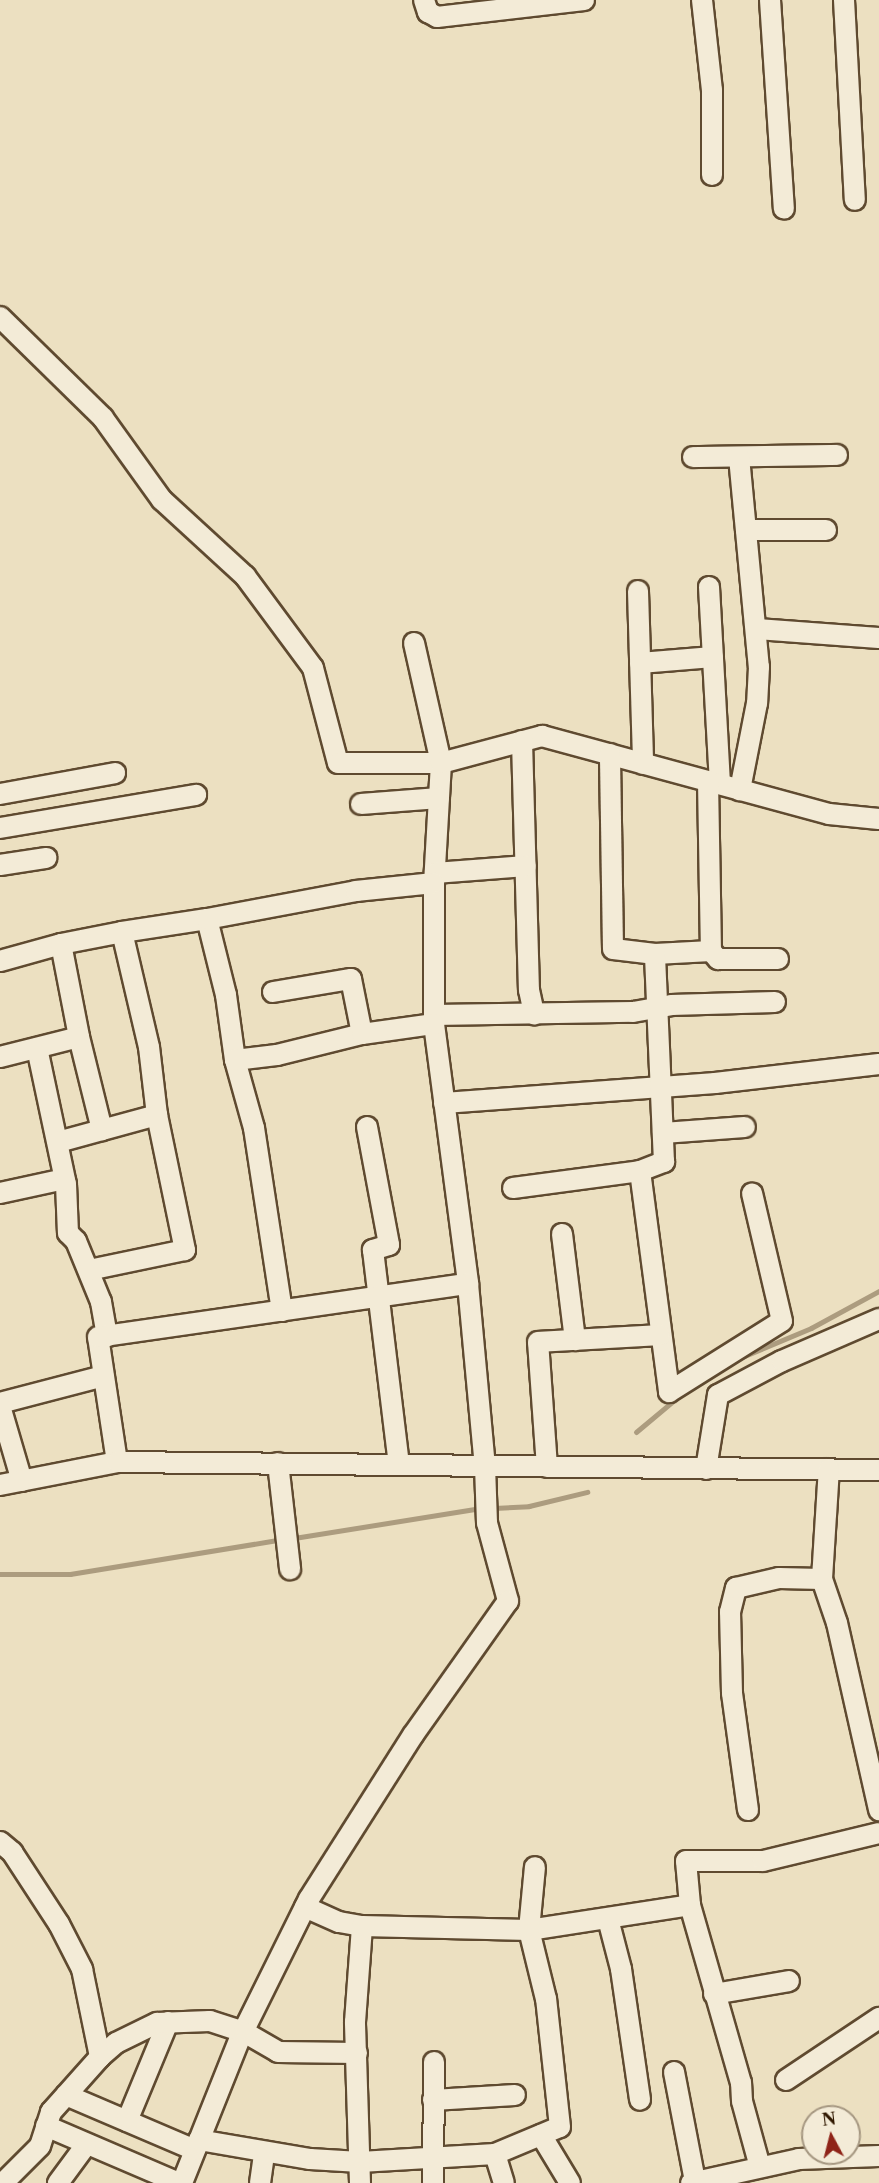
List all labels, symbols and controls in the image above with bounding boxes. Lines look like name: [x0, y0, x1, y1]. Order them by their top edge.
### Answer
north arrow: [801, 2105, 861, 2165]
text: N: [821, 2108, 837, 2130]

